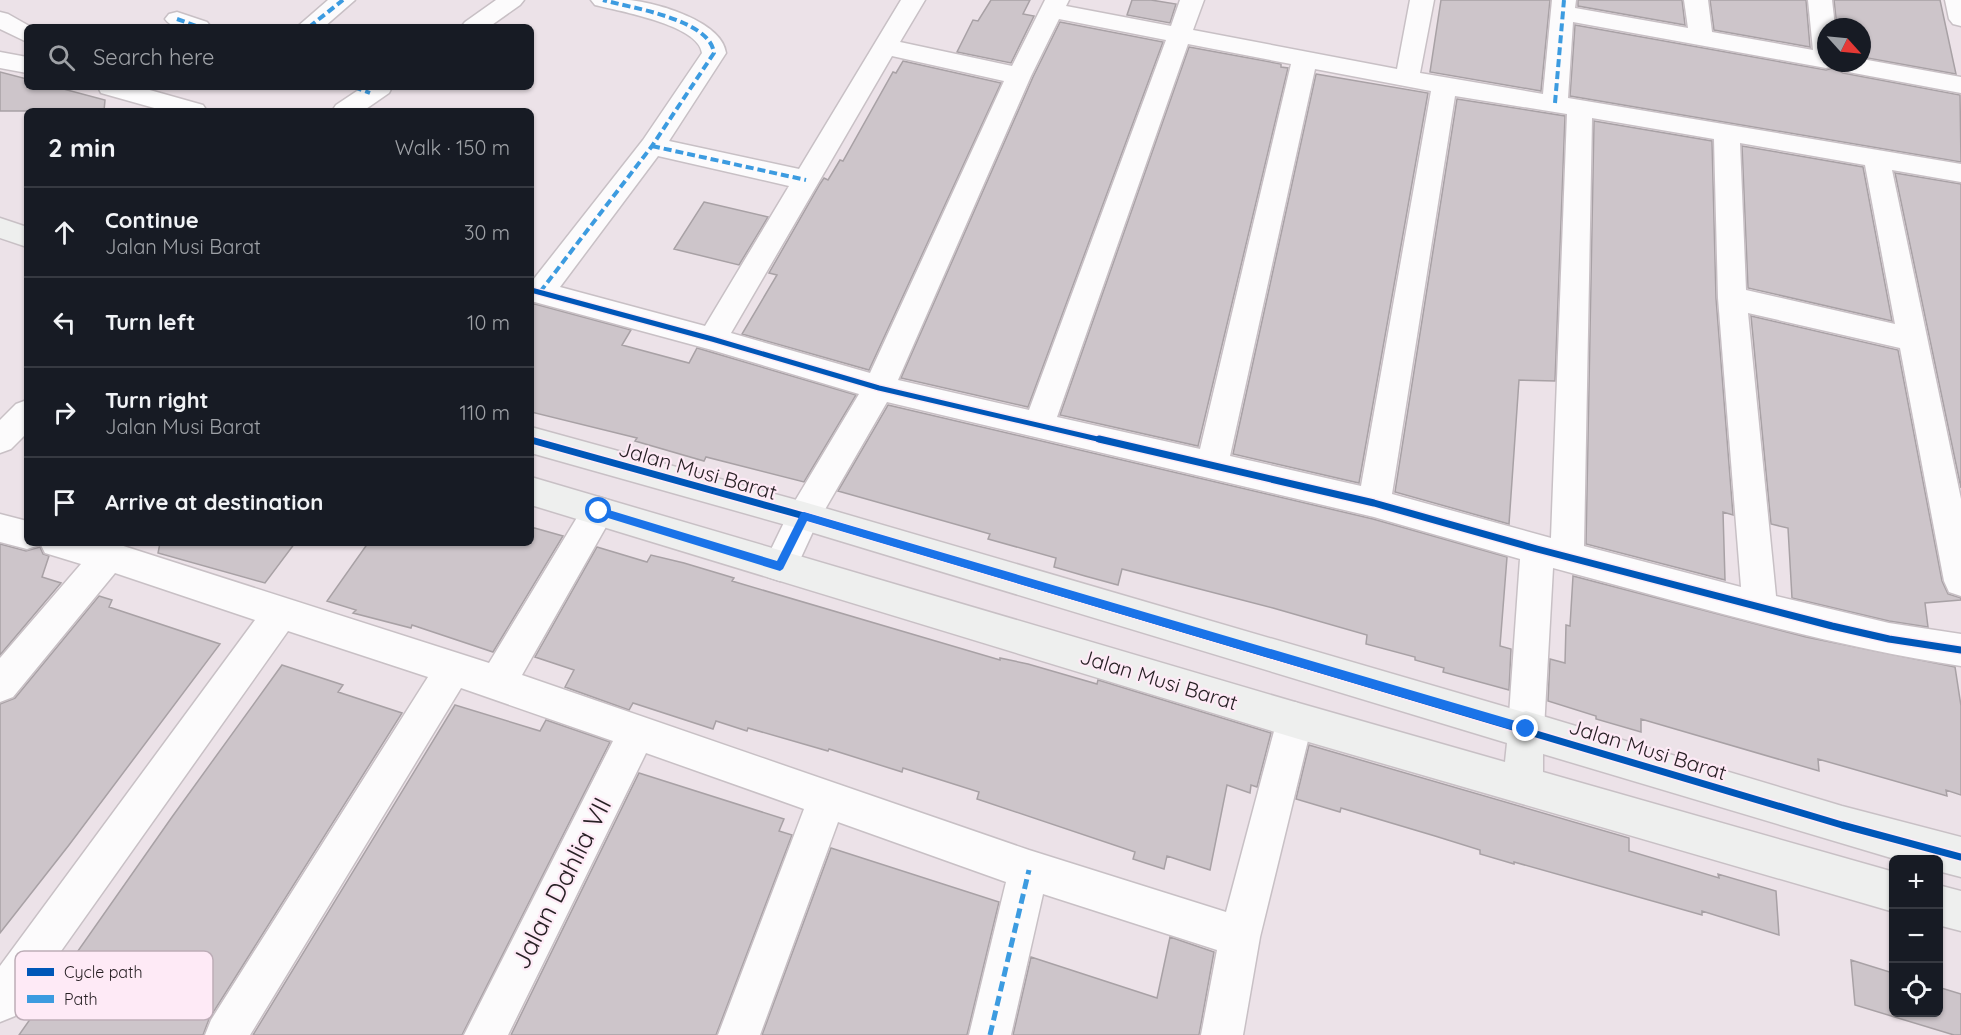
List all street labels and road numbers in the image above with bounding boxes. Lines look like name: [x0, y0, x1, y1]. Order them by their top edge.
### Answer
street label: Jalan Musi Barat: [616, 435, 780, 505]
street label: Jalan Musi Barat: [1077, 643, 1241, 715]
street label: Jalan Musi Barat: [1566, 713, 1730, 785]
street label: Jalan Dahlia VII: [504, 792, 618, 974]

